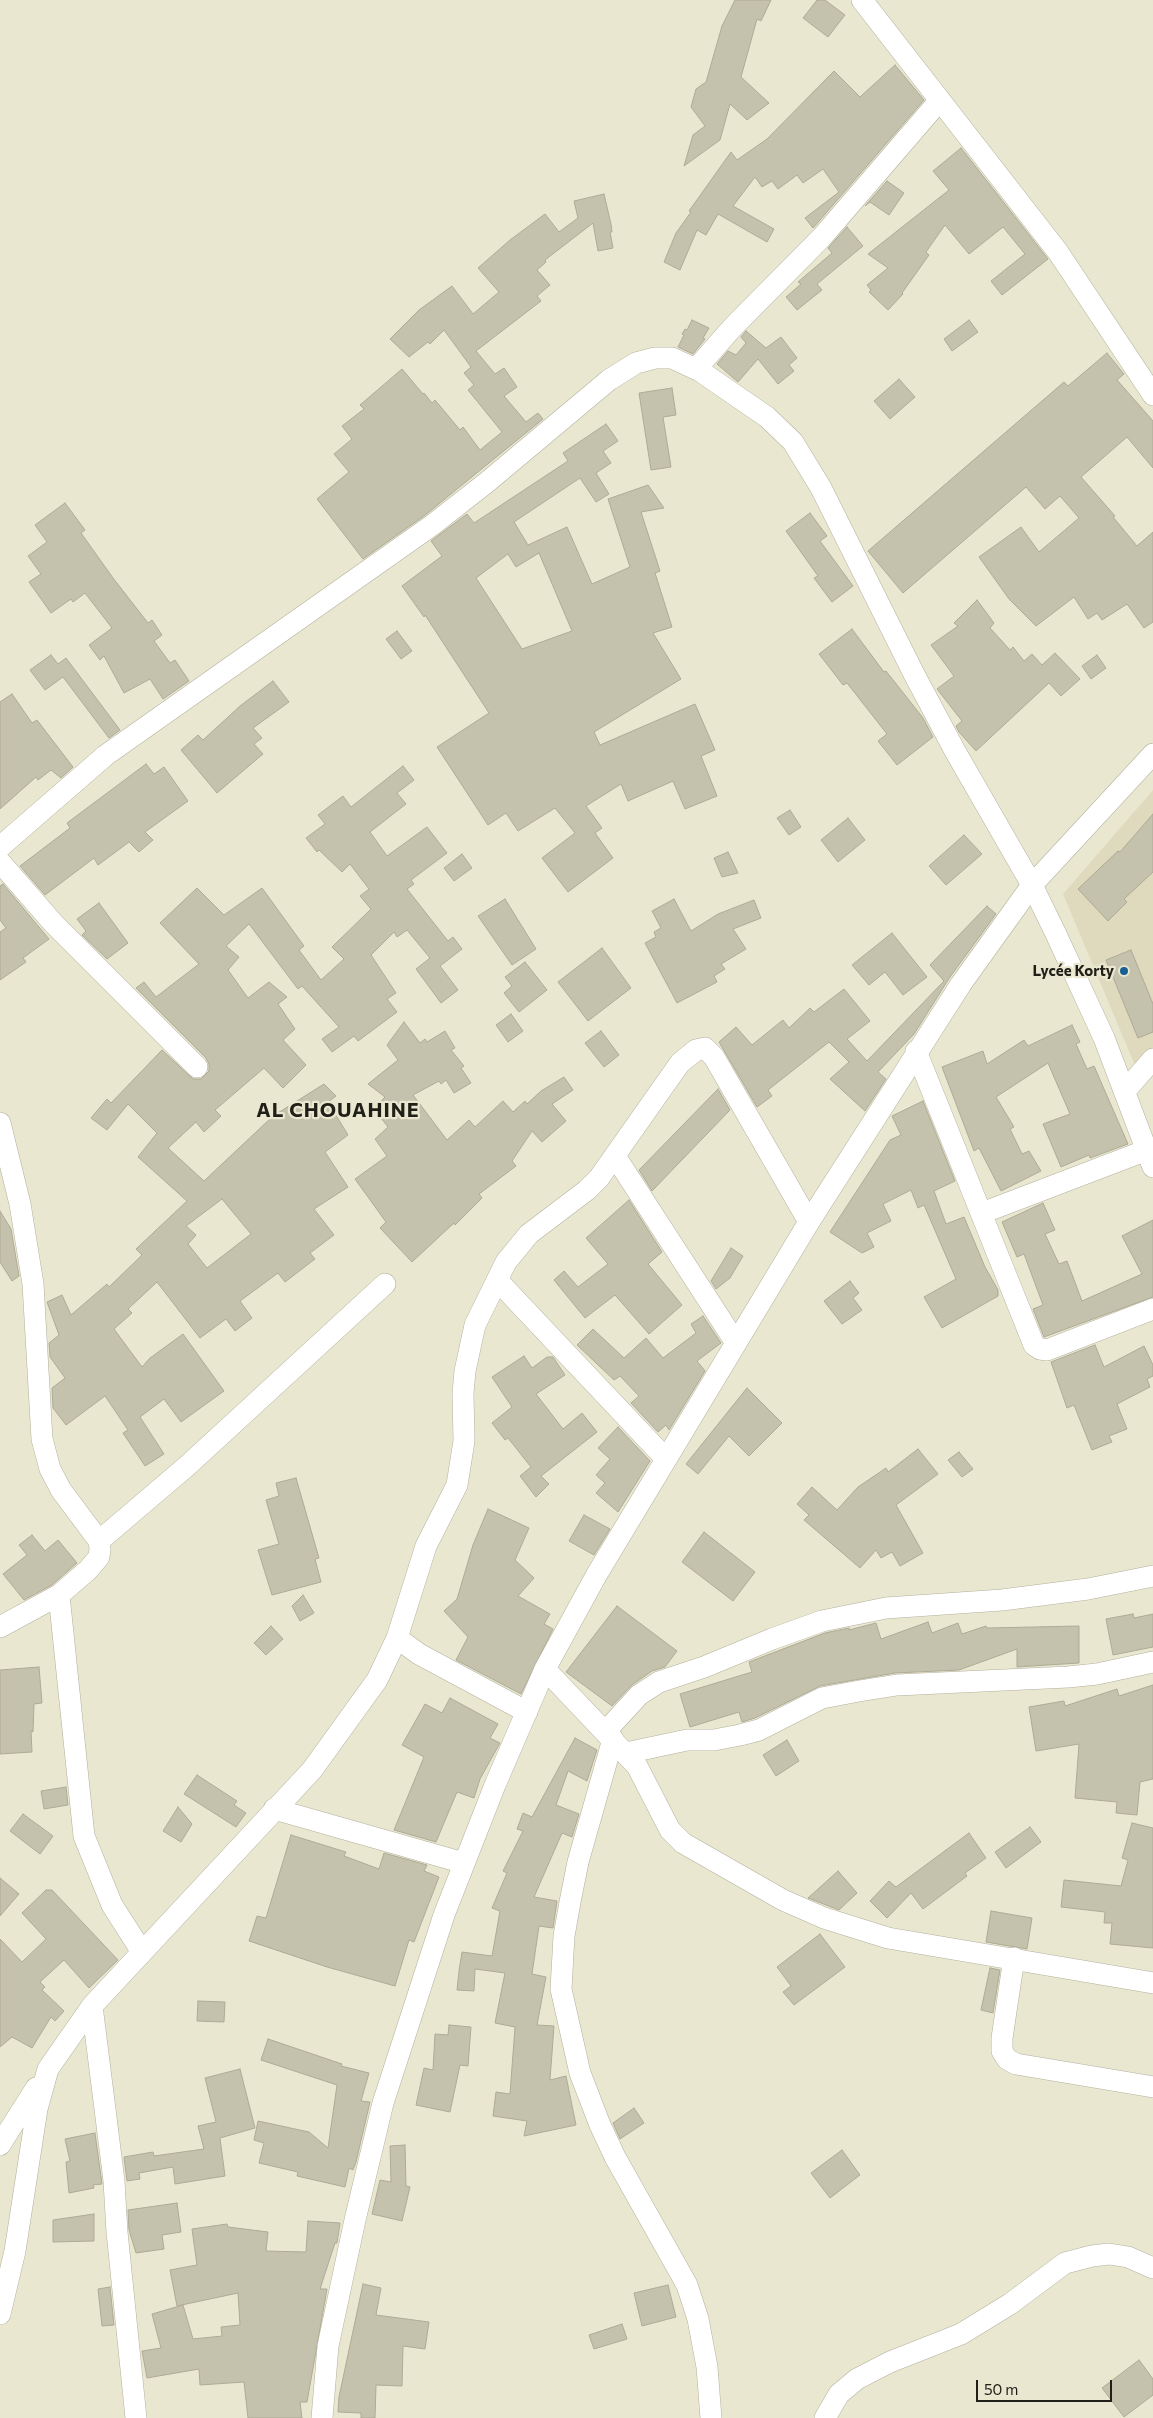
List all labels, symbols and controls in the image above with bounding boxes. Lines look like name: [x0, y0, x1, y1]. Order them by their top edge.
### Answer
place label: Lycée Korty: [1032, 962, 1114, 980]
marker: Lycée Korty: [1118, 965, 1130, 977]
district label: AL CHOUAHINE: [255, 1098, 421, 1122]
scale bar: [978, 2370, 1114, 2402]
text: 50 m: [984, 2380, 1018, 2398]

